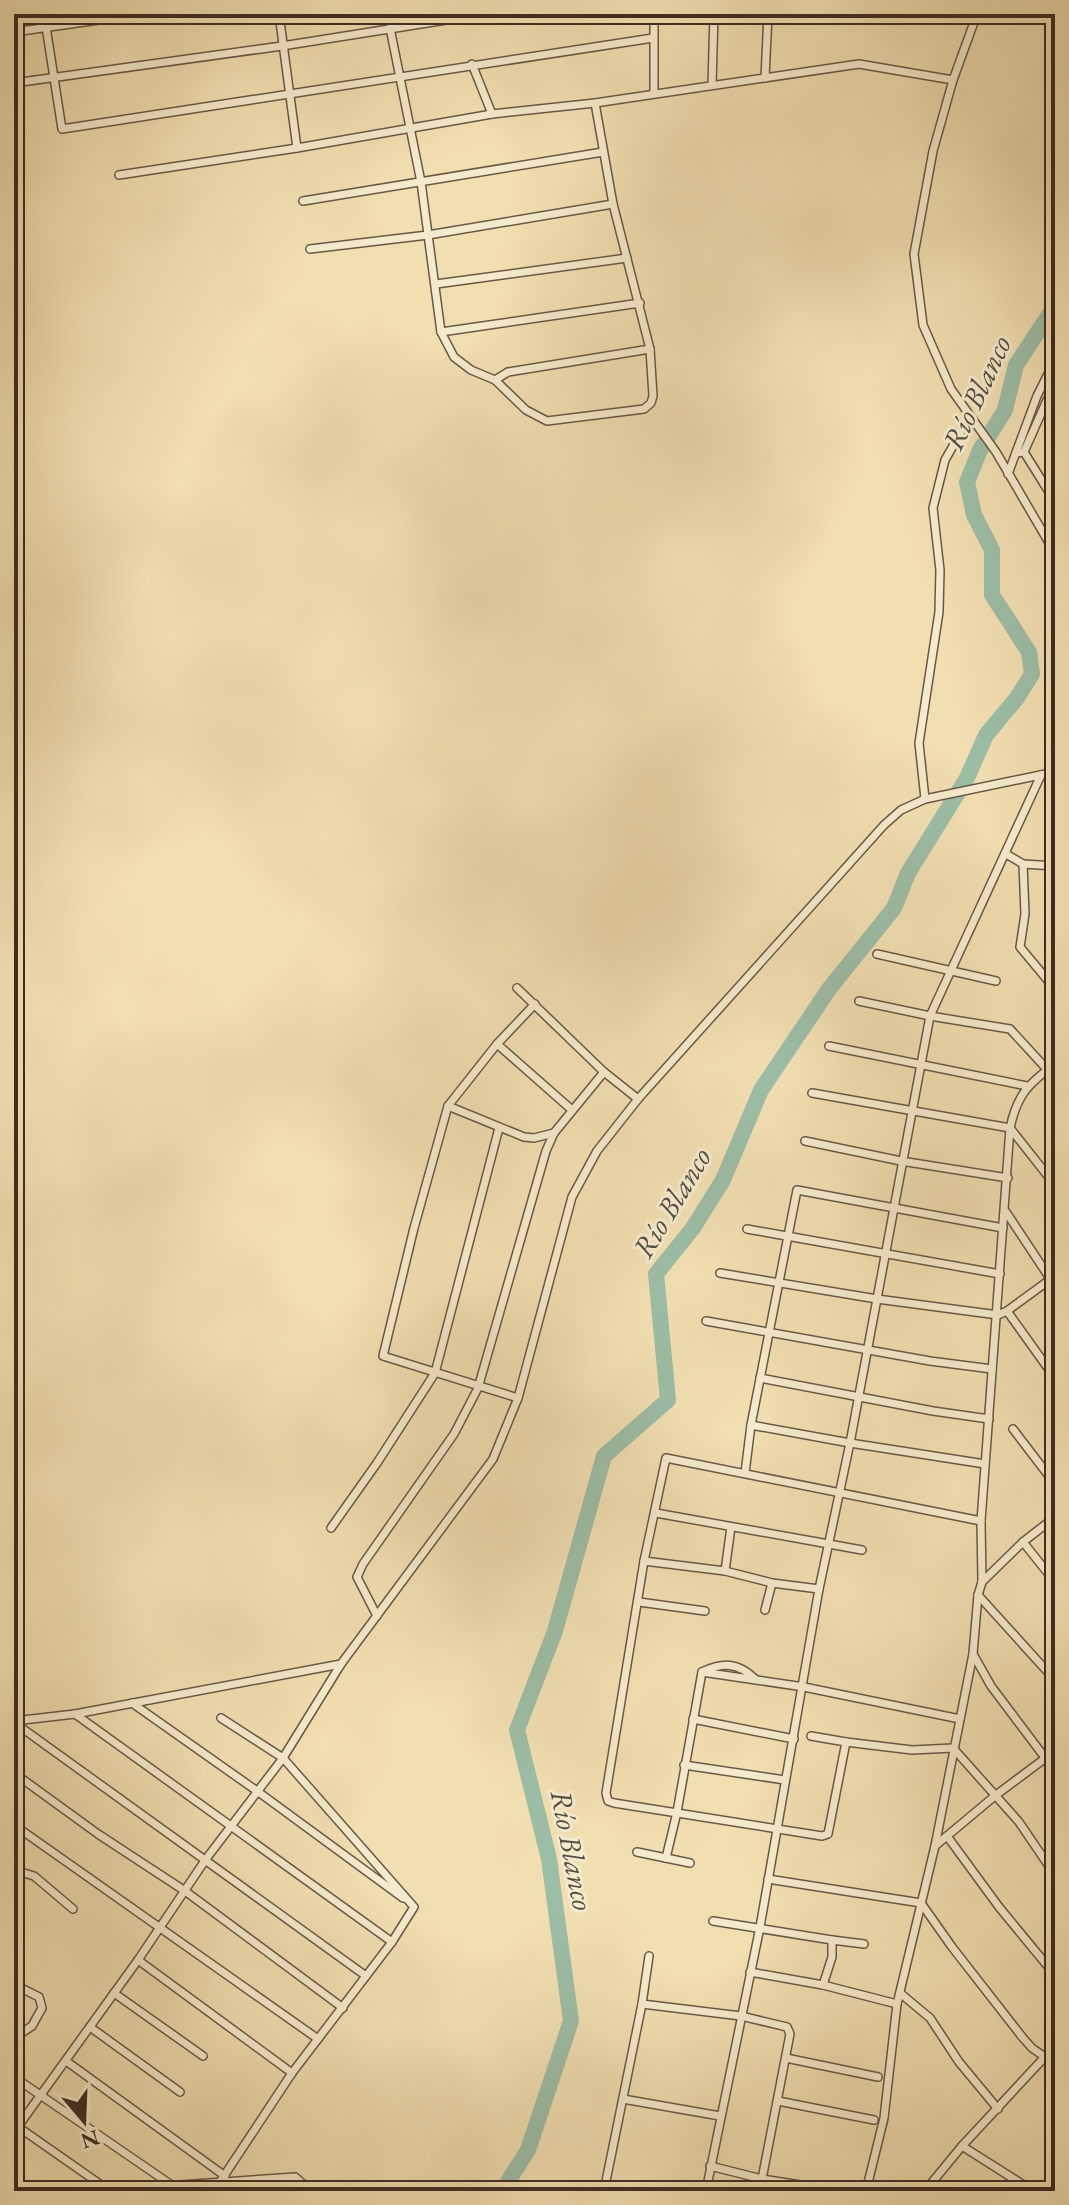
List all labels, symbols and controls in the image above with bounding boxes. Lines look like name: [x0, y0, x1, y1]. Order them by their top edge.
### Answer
water label: Río Blanco: [933, 329, 1020, 456]
water label: Río Blanco: [623, 1140, 720, 1265]
water label: Río Blanco: [542, 1786, 603, 1914]
north arrow: [44, 2081, 124, 2161]
text: N: [77, 2123, 103, 2156]

